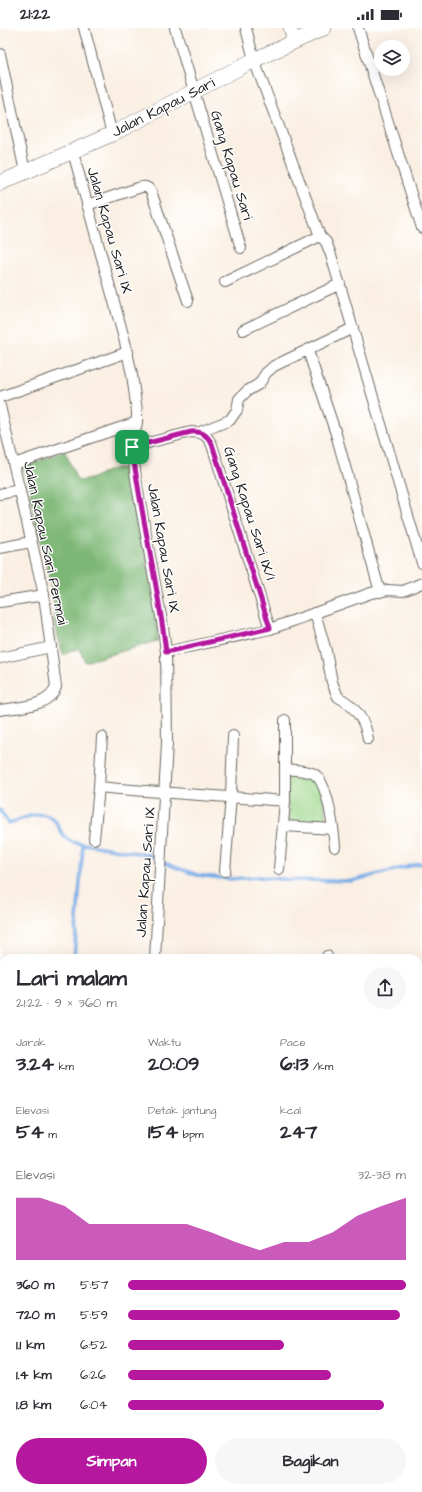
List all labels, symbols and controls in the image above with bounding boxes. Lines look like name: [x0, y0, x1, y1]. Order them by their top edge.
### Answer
text: 21:22: [20, 4, 50, 25]
map controls: [374, 40, 410, 76]
button: layers: [374, 40, 410, 76]
street label: Jalan Kapau Sari: [108, 72, 219, 142]
street label: Gang Kapau Sari: [204, 108, 258, 223]
street label: Jalan Kapau Sari IX: [81, 165, 138, 296]
pin: [115, 430, 149, 464]
icon: arrive: [121, 436, 143, 458]
street label: Gang Kapau Sari IX/1: [217, 444, 281, 583]
street label: Jalan Kapau Sari Permai: [18, 459, 73, 628]
street label: Jalan Kapau Sari IX: [142, 482, 185, 614]
street label: Jalan Kapau Sari IX: [130, 806, 161, 938]
text: Lari malam: [16, 963, 127, 994]
button: share: [364, 967, 406, 1009]
text: 21:22 · 9 × 360 m: [16, 994, 117, 1012]
text: Jarak: [16, 1035, 46, 1050]
text: Waktu: [148, 1035, 181, 1050]
text: Pace: [280, 1035, 306, 1050]
text: 3.24: [16, 1050, 54, 1078]
text: 20:09: [148, 1050, 199, 1078]
text: 6:13: [280, 1050, 309, 1078]
text: km: [54, 1059, 74, 1074]
text: /km: [309, 1059, 333, 1074]
text: Elevasi: [16, 1103, 49, 1118]
text: Detak jantung: [148, 1103, 217, 1118]
text: kcal: [280, 1103, 301, 1118]
text: 54: [16, 1118, 44, 1146]
text: 154: [148, 1118, 178, 1146]
text: 247: [280, 1118, 317, 1146]
text: m: [44, 1127, 57, 1142]
text: bpm: [178, 1127, 204, 1142]
text: Elevasi: [16, 1166, 55, 1184]
text: 32–38 m: [358, 1166, 406, 1184]
text: 360 m: [16, 1276, 54, 1294]
text: 5:57: [80, 1276, 109, 1294]
text: 720 m: [16, 1306, 55, 1324]
text: 5:59: [80, 1306, 108, 1324]
text: 1.1 km: [16, 1336, 44, 1354]
text: 6:52: [80, 1336, 107, 1354]
text: 1.4 km: [16, 1366, 52, 1384]
text: 6:26: [80, 1366, 106, 1384]
text: 1.8 km: [16, 1396, 51, 1414]
text: 6:04: [80, 1396, 107, 1414]
button: Simpan: [16, 1438, 207, 1484]
button: Bagikan: [215, 1438, 406, 1484]

